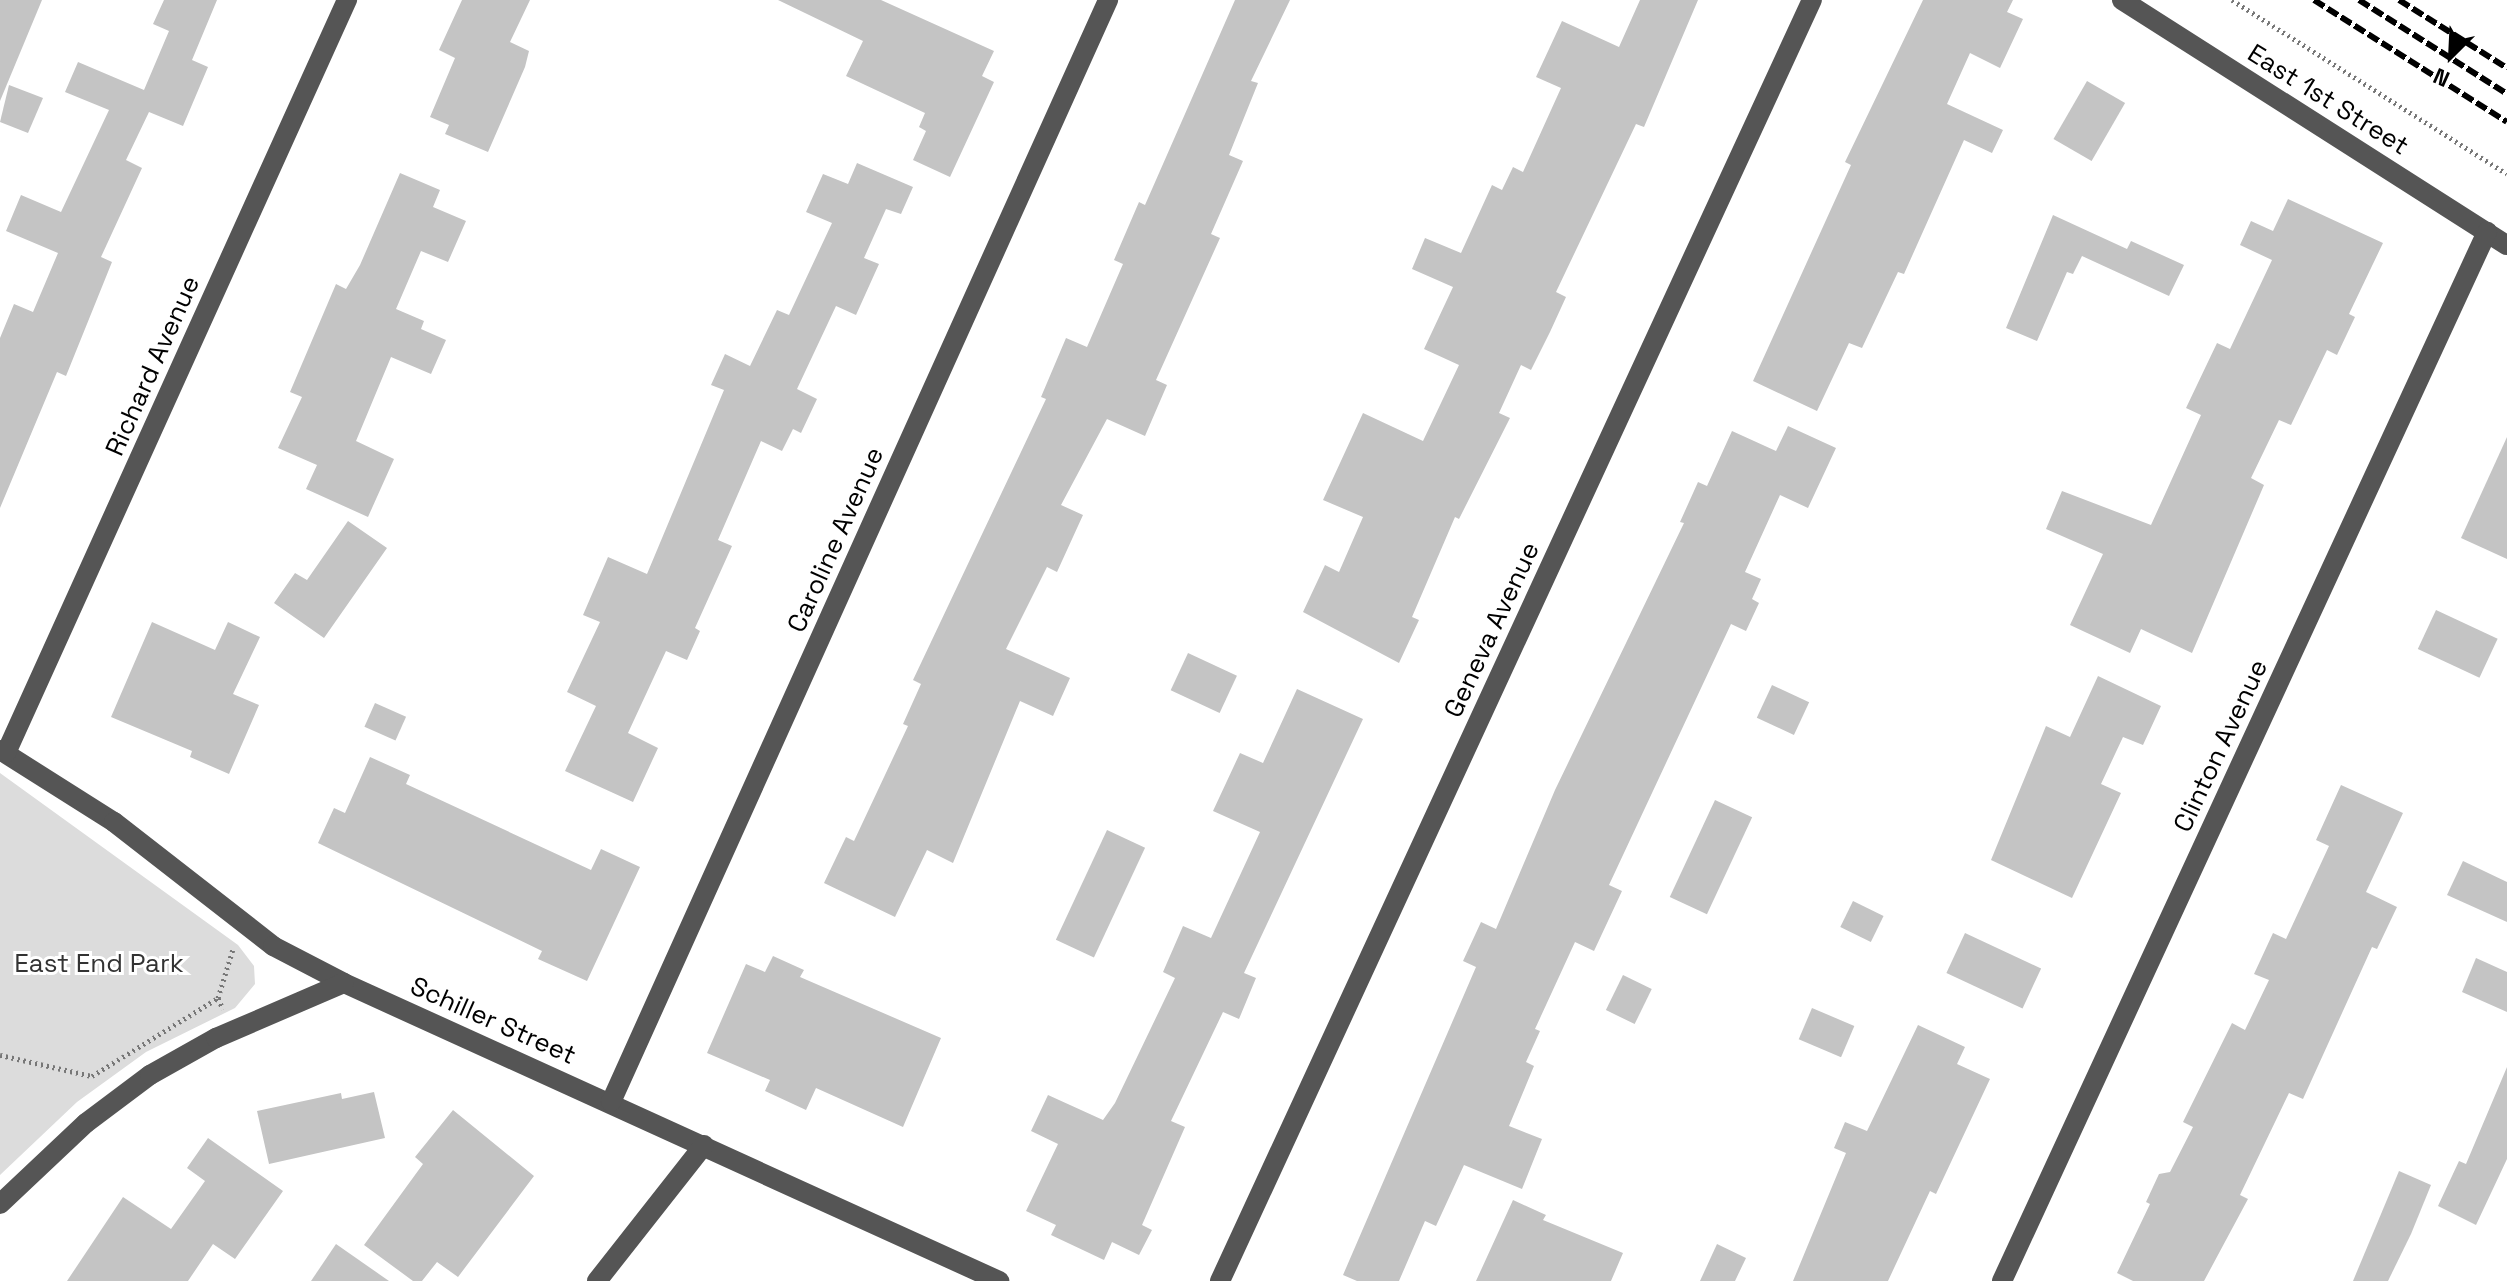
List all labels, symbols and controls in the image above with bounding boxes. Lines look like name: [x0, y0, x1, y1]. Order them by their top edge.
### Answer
north arrow: [2411, 16, 2491, 96]
street label: East 1st Street: [2242, 38, 2414, 162]
text: N: [2429, 62, 2454, 94]
street label: Richard Avenue: [99, 271, 207, 461]
street label: Caroline Avenue: [781, 442, 891, 638]
street label: Geneva Avenue: [1438, 537, 1546, 723]
street label: Clinton Avenue: [2167, 655, 2275, 837]
park label: East End Park: [14, 948, 184, 980]
street label: Schiller Street: [405, 971, 581, 1071]

